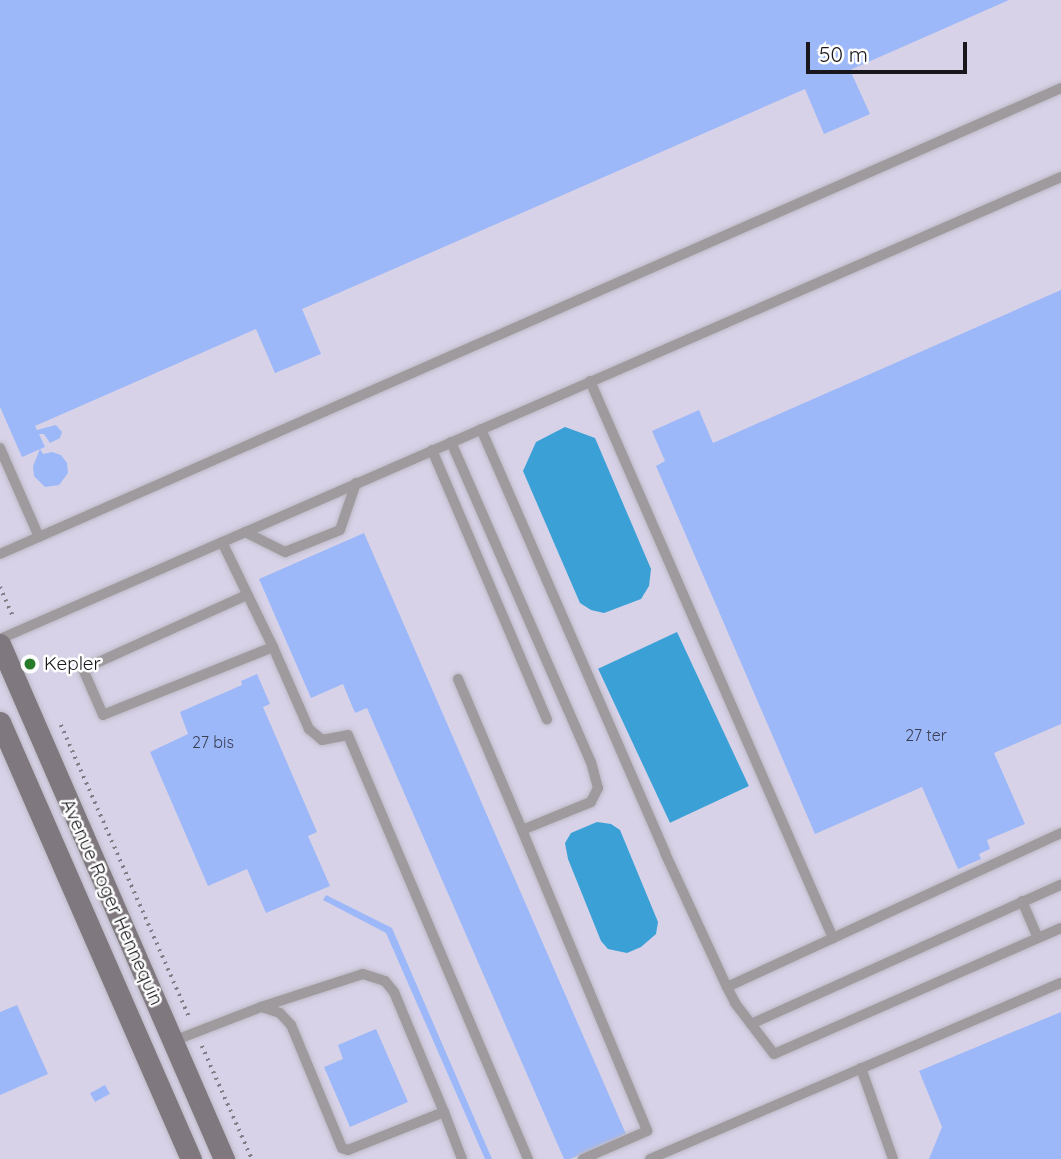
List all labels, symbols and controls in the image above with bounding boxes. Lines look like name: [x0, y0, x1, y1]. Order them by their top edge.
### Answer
scale bar: [809, 28, 970, 72]
text: 50 m: [819, 41, 868, 67]
place label: Kepler: [44, 653, 101, 675]
marker: Kepler: [22, 656, 38, 672]
house number: 27 ter: [905, 725, 947, 745]
house number: 27 bis: [192, 732, 234, 752]
street label: Avenue Roger Hennequin: [56, 795, 168, 1009]

